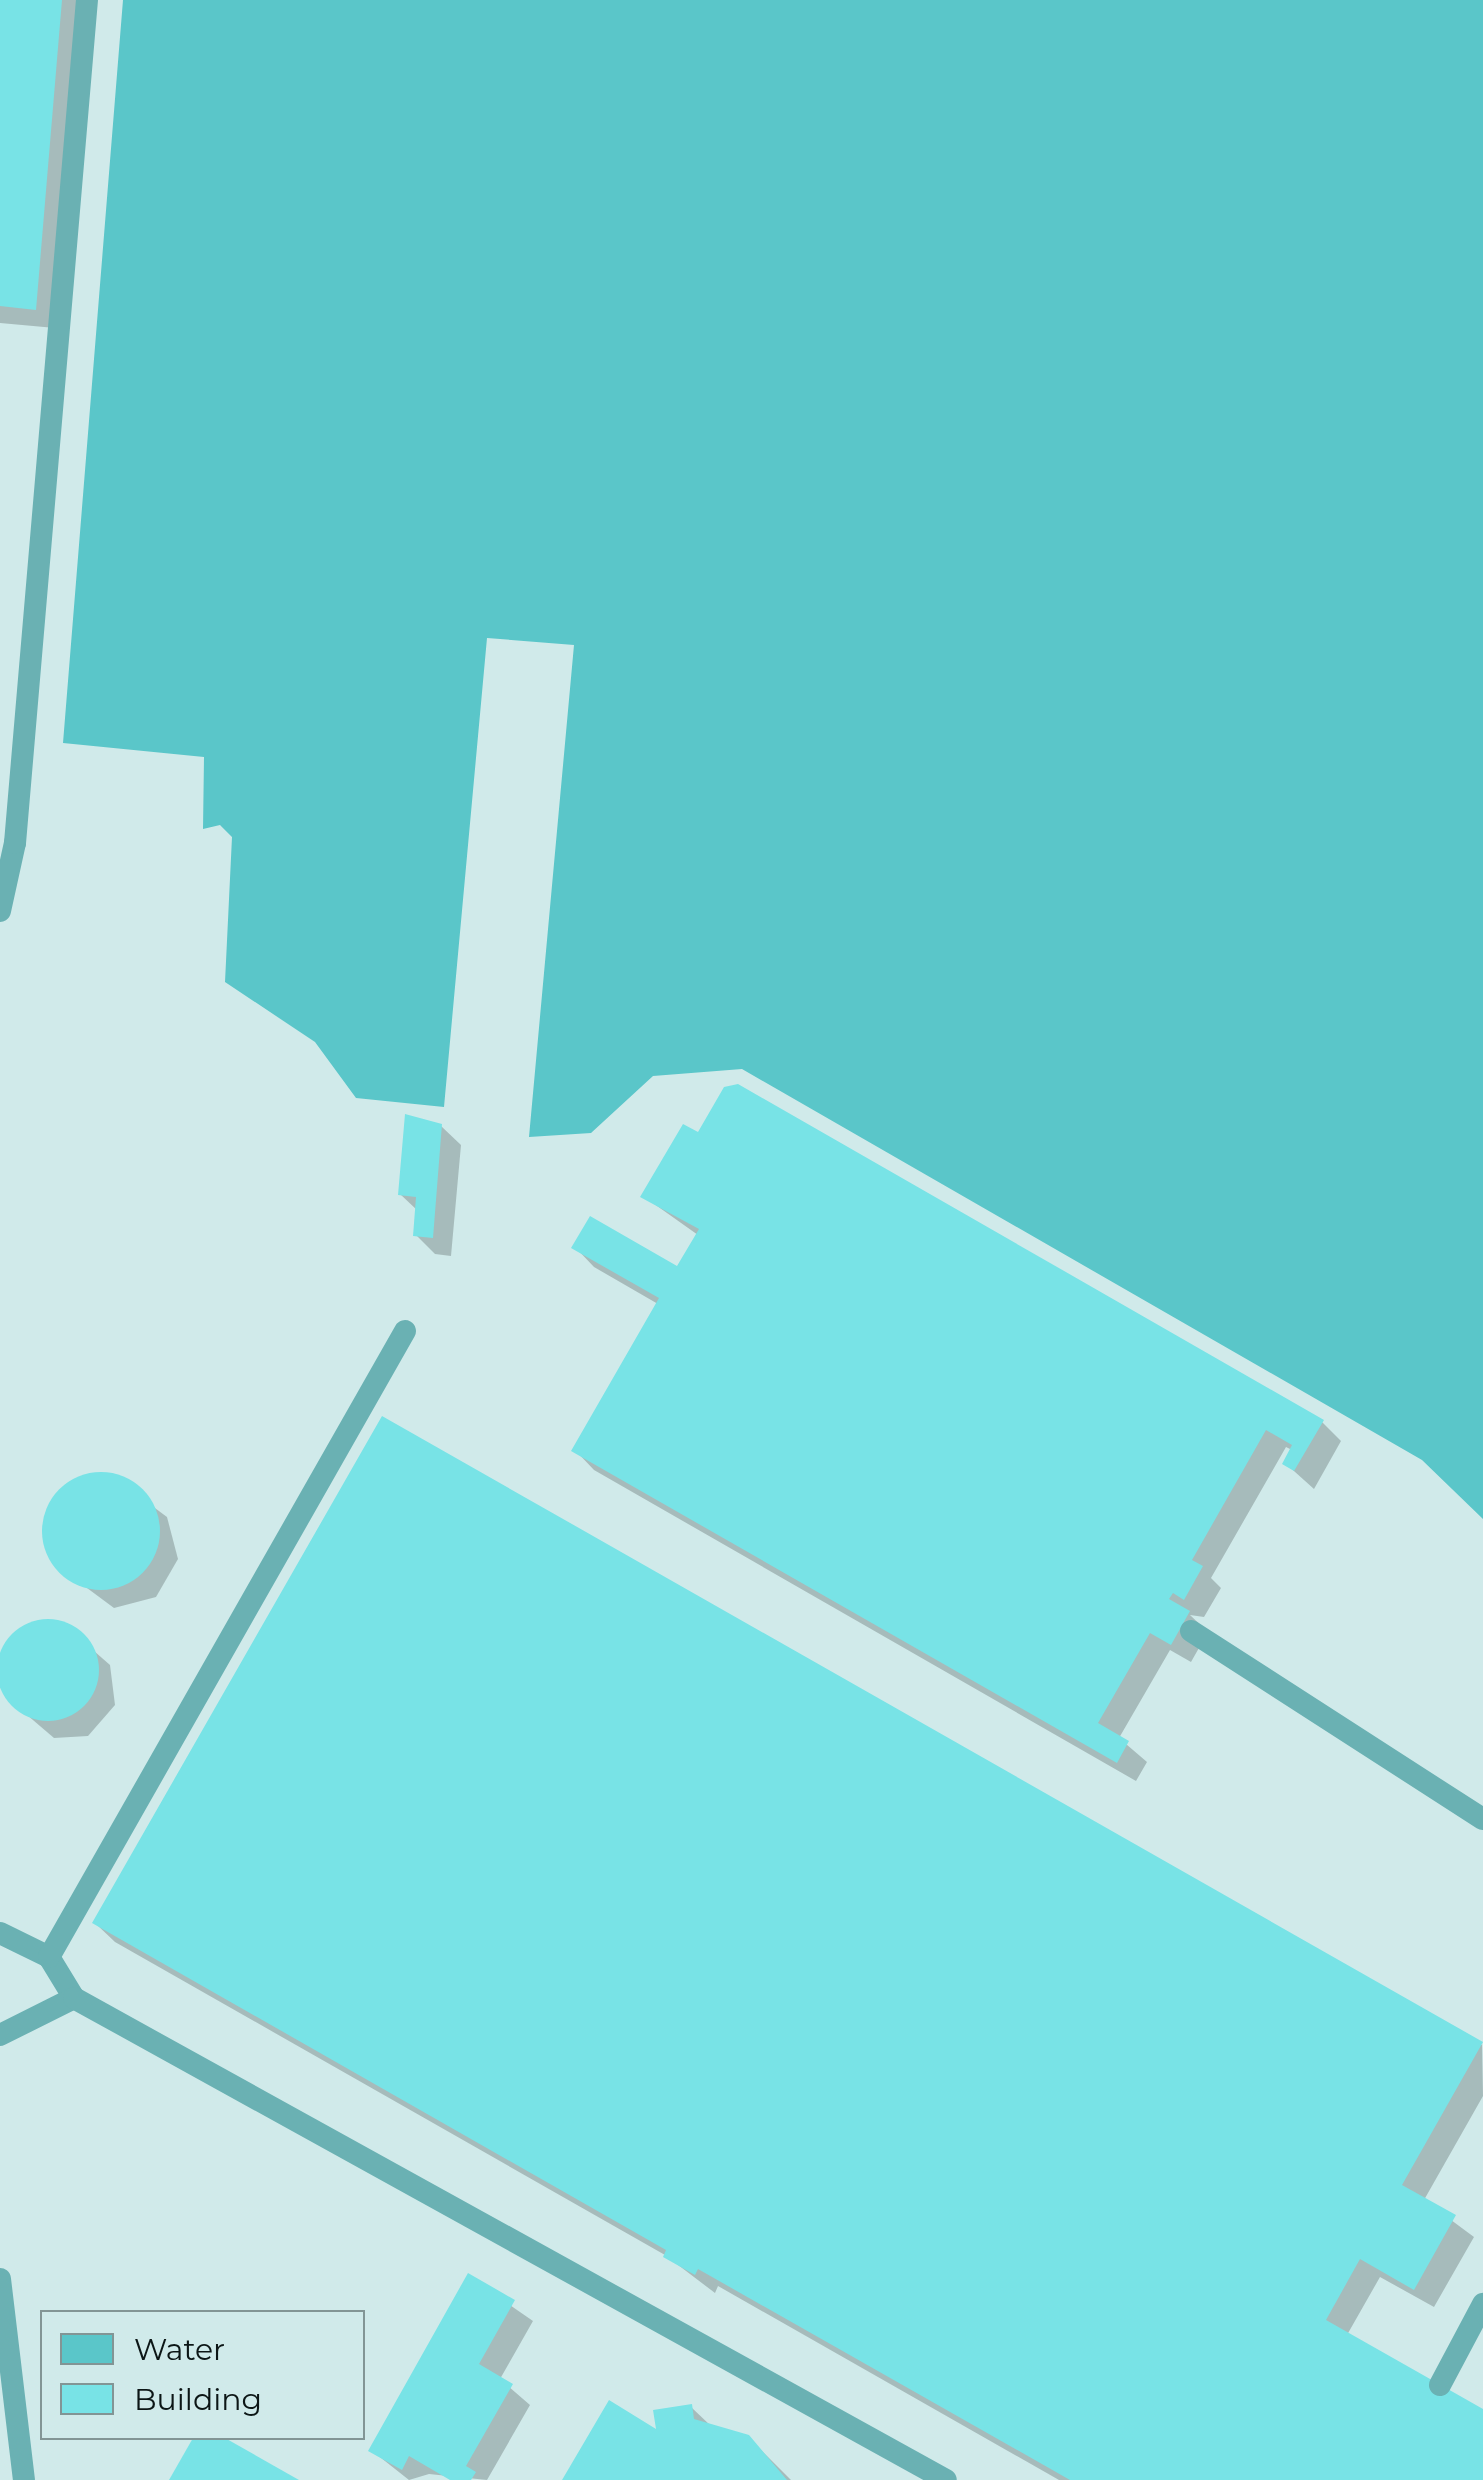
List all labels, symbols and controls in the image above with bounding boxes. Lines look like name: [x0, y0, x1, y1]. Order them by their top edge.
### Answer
legend: [40, 2310, 365, 2440]
text: Water: [134, 2331, 225, 2368]
text: Building: [134, 2381, 262, 2418]

